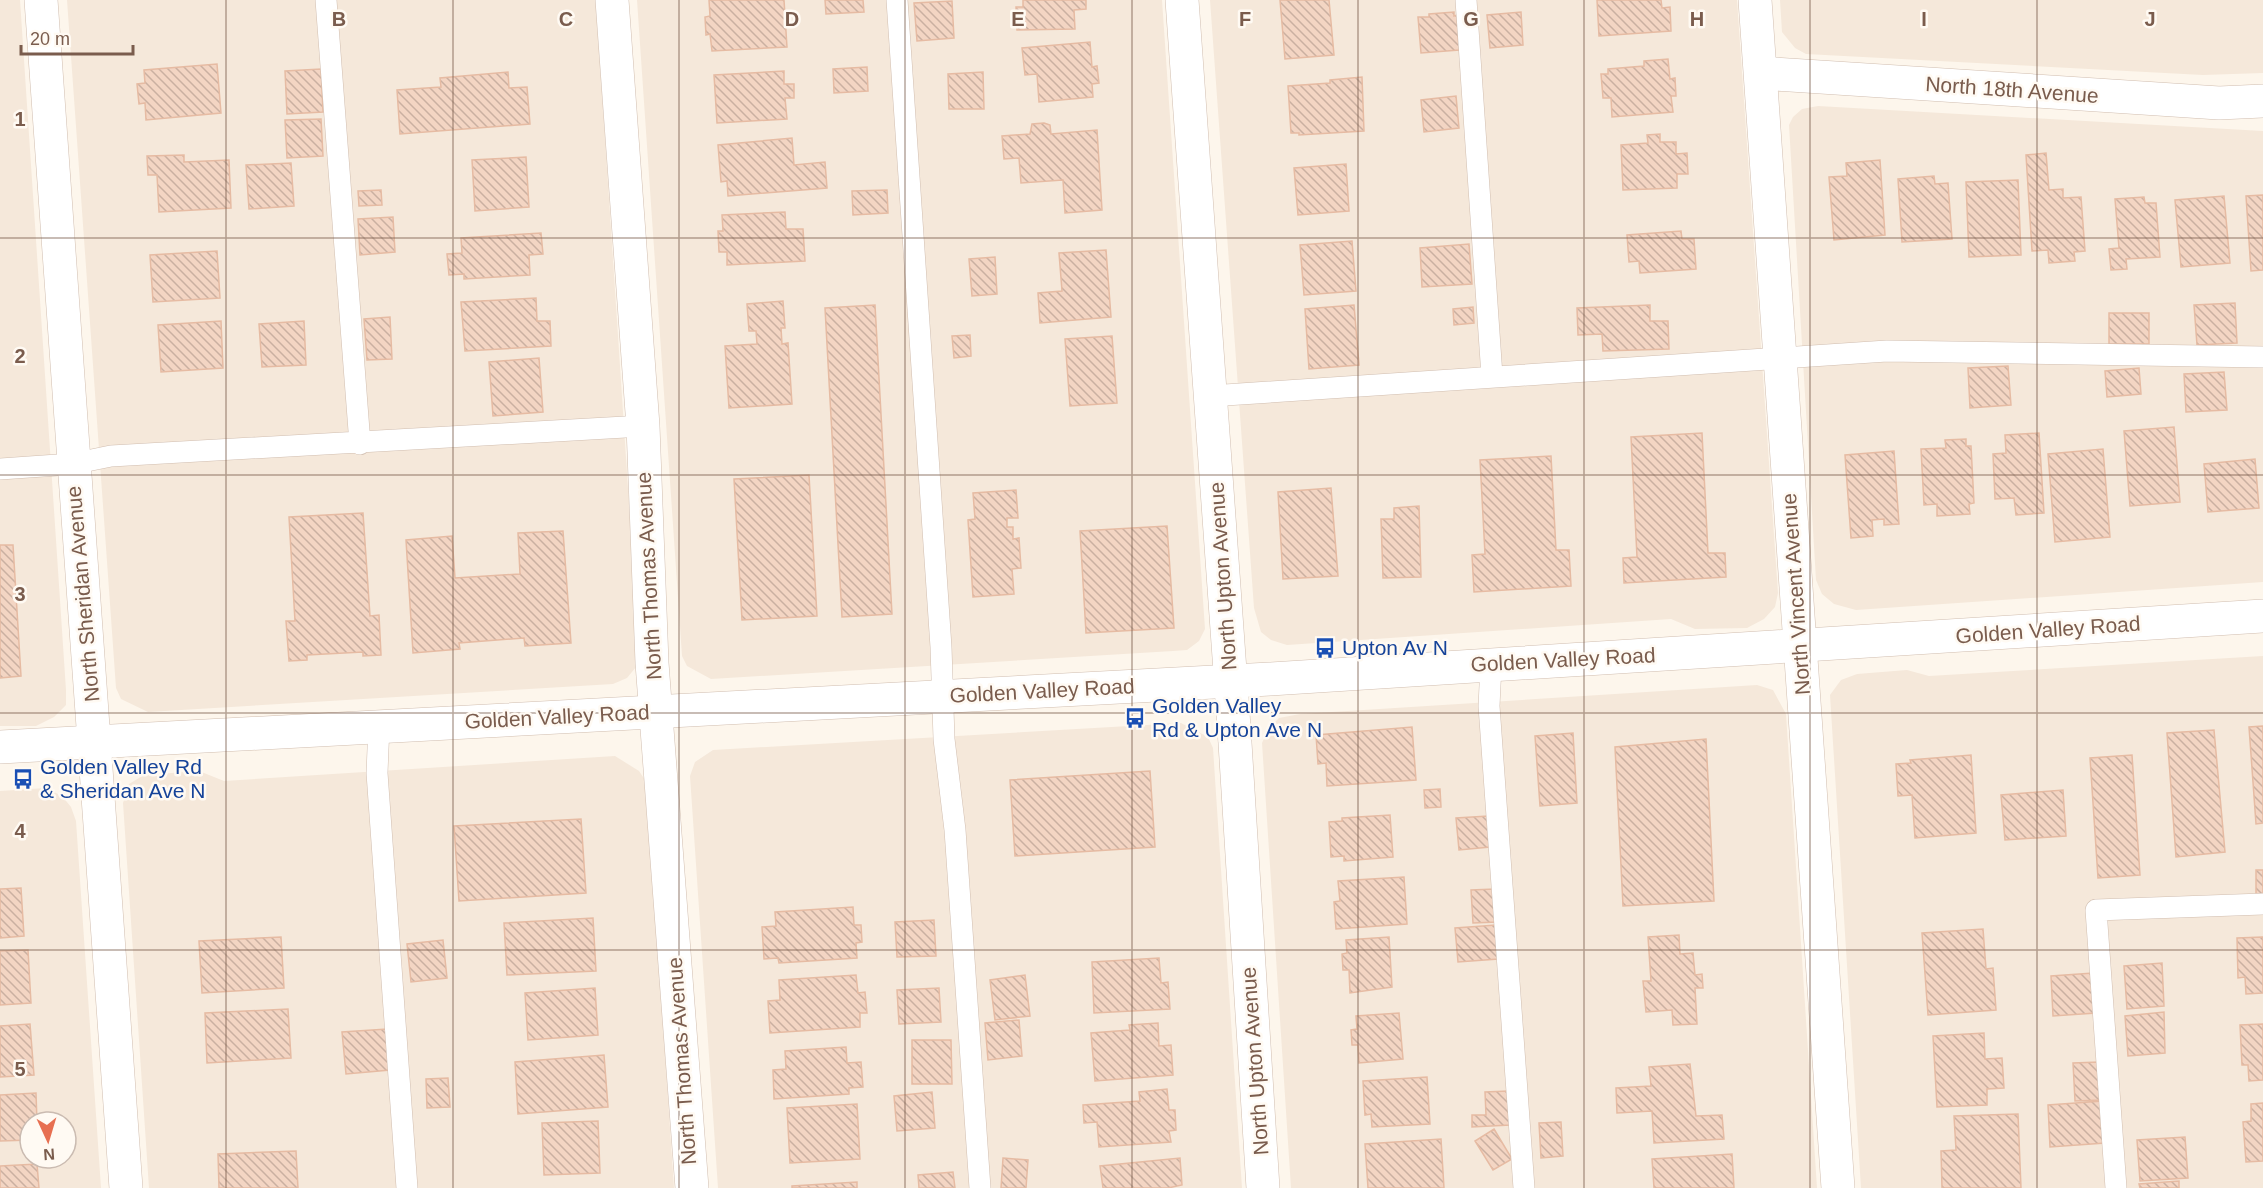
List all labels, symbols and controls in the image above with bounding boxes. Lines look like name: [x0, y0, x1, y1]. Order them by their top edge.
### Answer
text: B: [332, 8, 346, 30]
text: C: [559, 8, 573, 30]
text: D: [785, 8, 799, 30]
text: E: [1011, 8, 1025, 30]
text: F: [1239, 8, 1251, 30]
text: G: [1463, 8, 1479, 30]
text: H: [1690, 8, 1704, 30]
text: I: [1921, 8, 1927, 30]
text: J: [2144, 8, 2156, 30]
scale bar: [21, 18, 134, 56]
text: 20 m: [30, 29, 70, 49]
street label: North 18th Avenue: [1925, 72, 2099, 107]
text: 1: [14, 108, 26, 130]
text: 2: [14, 345, 26, 367]
street label: North Thomas Avenue: [632, 471, 665, 681]
street label: North Upton Avenue: [1204, 481, 1241, 671]
street label: North Sheridan Avenue: [62, 485, 103, 703]
street label: North Vincent Avenue: [1777, 492, 1814, 696]
text: 3: [14, 583, 26, 605]
street label: Golden Valley Road: [1955, 612, 2141, 647]
bus stop icon: Upton Av N: [1313, 636, 1337, 660]
place label: Upton Av N: [1342, 636, 1448, 659]
street label: Golden Valley Road: [1470, 643, 1656, 676]
street label: Golden Valley Road: [949, 674, 1135, 707]
place label: Golden Valley Rd & Upton Ave N: [1152, 694, 1322, 741]
street label: Golden Valley Road: [464, 700, 650, 733]
bus stop icon: Golden Valley Rd & Upton Ave N: [1123, 706, 1147, 730]
place label: Golden Valley Rd & Sheridan Ave N: [40, 755, 205, 802]
bus stop icon: Golden Valley Rd & Sheridan Ave N: [11, 767, 35, 791]
text: 4: [14, 820, 26, 842]
street label: North Thomas Avenue: [663, 956, 700, 1166]
street label: North Upton Avenue: [1236, 966, 1273, 1156]
text: 5: [14, 1058, 26, 1080]
north arrow: [18, 1110, 78, 1170]
text: N: [43, 1146, 55, 1163]

